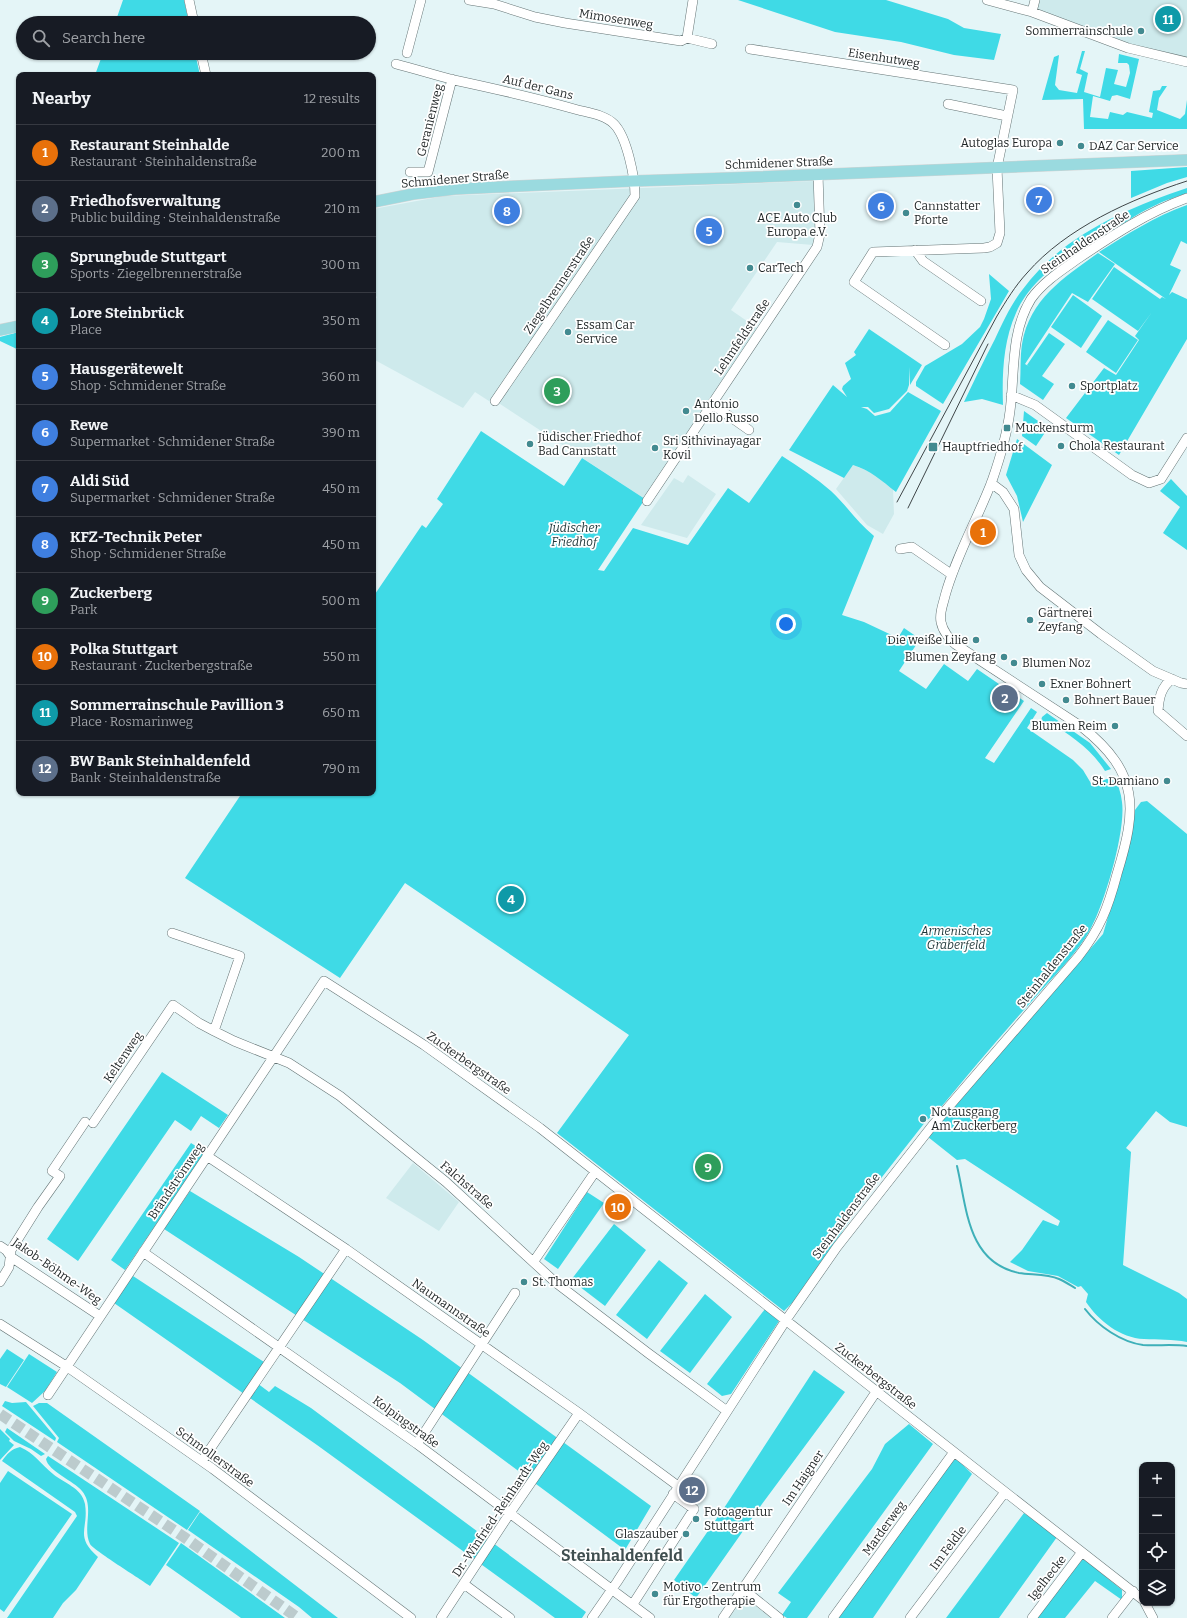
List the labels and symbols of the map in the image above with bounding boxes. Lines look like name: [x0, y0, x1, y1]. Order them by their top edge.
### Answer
pin: 11: [1155, 4, 1181, 34]
street label: Mimosenweg: [578, 6, 654, 32]
place label: Sommerrainschule: [1025, 24, 1133, 38]
marker: Sommerrainschule: [1136, 26, 1146, 36]
street label: Eisenhutweg: [847, 45, 921, 71]
street label: Auf der Gans: [501, 71, 575, 103]
street label: Geranienweg: [414, 82, 446, 158]
place label: Autoglas Europa: [960, 136, 1052, 150]
marker: Autoglas Europa: [1055, 138, 1065, 148]
place label: DAZ Car Service: [1089, 139, 1178, 153]
marker: DAZ Car Service: [1076, 141, 1086, 151]
street label: Schmidener Straße: [725, 154, 833, 172]
street label: Schmidener Straße: [401, 167, 509, 191]
pin: 7: [1026, 185, 1052, 215]
pin: 6: [868, 191, 894, 221]
pin: 8: [494, 196, 520, 226]
place label: Cannstatter Pforte: [914, 199, 981, 227]
marker: ACE Auto Club Europa e.V.: [792, 200, 802, 210]
street label: Steinhaldenstraße: [1038, 207, 1132, 277]
marker: Cannstatter Pforte: [901, 208, 911, 218]
place label: ACE Auto Club Europa e.V.: [757, 211, 837, 239]
pin: 5: [696, 216, 722, 246]
street label: Ziegelbrennerstraße: [521, 233, 597, 337]
place label: CarTech: [758, 261, 804, 275]
marker: CarTech: [745, 263, 755, 273]
street label: Lehmfeldstraße: [711, 296, 773, 378]
place label: Essam Car Service: [576, 318, 635, 346]
marker: Essam Car Service: [563, 327, 573, 337]
pin: 3: [544, 376, 570, 406]
place label: Sportplatz: [1080, 379, 1138, 393]
marker: Sportplatz: [1067, 381, 1077, 391]
place label: Antonio Dello Russo: [694, 397, 759, 425]
marker: Antonio Dello Russo: [681, 406, 691, 416]
place label: Muckensturm: [1015, 421, 1094, 435]
marker: Muckensturm: [1002, 423, 1012, 433]
place label: Jüdischer Friedhof Bad Cannstatt: [537, 430, 642, 458]
place label: Sri Sithivinayagar Kovil: [663, 434, 762, 462]
marker: Jüdischer Friedhof Bad Cannstatt: [525, 439, 535, 449]
place label: Chola Restaurant: [1069, 439, 1165, 453]
place label: Hauptfriedhof: [942, 440, 1023, 454]
marker: Hauptfriedhof: [927, 441, 939, 453]
marker: Chola Restaurant: [1056, 441, 1066, 451]
marker: Sri Sithivinayagar Kovil: [650, 443, 660, 453]
pin: 1: [970, 517, 996, 547]
park label: Jüdischer Friedhof: [548, 521, 600, 549]
place label: Gärtnerei Zeyfang: [1038, 606, 1093, 634]
your location: [776, 614, 796, 634]
marker: Gärtnerei Zeyfang: [1025, 615, 1035, 625]
place label: Die weiße Lilie: [887, 633, 968, 647]
marker: Die weiße Lilie: [971, 635, 981, 645]
place label: Blumen Zeyfang: [905, 650, 996, 664]
marker: Blumen Zeyfang: [999, 652, 1009, 662]
place label: Blumen Noz: [1022, 656, 1091, 670]
marker: Blumen Noz: [1009, 658, 1019, 668]
place label: Exner Bohnert: [1050, 677, 1132, 691]
marker: Exner Bohnert: [1037, 679, 1047, 689]
pin: 2: [992, 683, 1018, 713]
place label: Bohnert Bauer: [1074, 693, 1156, 707]
marker: Bohnert Bauer: [1061, 695, 1071, 705]
place label: Blumen Reim: [1031, 719, 1108, 733]
marker: Blumen Reim: [1110, 721, 1120, 731]
place label: St. Damiano: [1092, 774, 1159, 788]
marker: St. Damiano: [1162, 776, 1172, 786]
pin: 4: [498, 884, 524, 914]
street label: Steinhaldenstraße: [1014, 921, 1090, 1011]
park label: Armenisches Gräberfeld: [920, 924, 991, 952]
street label: Keltenweg: [101, 1029, 145, 1085]
street label: Zuckerbergstraße: [424, 1029, 514, 1097]
place label: Notausgang Am Zuckerberg: [931, 1105, 1017, 1133]
marker: Notausgang Am Zuckerberg: [918, 1114, 928, 1124]
street label: Brändströmweg: [145, 1140, 207, 1222]
pin: 9: [695, 1152, 721, 1182]
street label: Falchstraße: [438, 1158, 496, 1212]
street label: Steinhaldenstraße: [809, 1170, 883, 1262]
pin: 10: [605, 1192, 631, 1222]
street label: Jakob-Böhme-Weg: [9, 1234, 104, 1307]
place label: St. Thomas: [532, 1275, 594, 1289]
street label: Naumannstraße: [409, 1276, 493, 1340]
marker: St. Thomas: [519, 1277, 529, 1287]
street label: Zuckerbergstraße: [832, 1340, 920, 1412]
street label: Kolpingstraße: [370, 1393, 442, 1451]
street label: Schmollerstraße: [173, 1424, 257, 1490]
street label: Dr.-Winfried-Reinhardt-Weg: [449, 1438, 551, 1580]
street label: Im Haigner: [779, 1447, 827, 1508]
pin: 12: [679, 1475, 705, 1505]
street label: Marderweg: [860, 1498, 909, 1558]
place label: Fotoagentur Stuttgart: [704, 1505, 773, 1533]
marker: Fotoagentur Stuttgart: [691, 1514, 701, 1524]
street label: Im Feldle: [927, 1523, 969, 1573]
place label: Glaszauber: [615, 1527, 679, 1541]
marker: Glaszauber: [681, 1529, 691, 1539]
district label: Steinhaldenfeld: [561, 1546, 683, 1565]
street label: Igelhecke: [1025, 1553, 1069, 1603]
place label: Motivo - Zentrum für Ergotherapie: [663, 1580, 762, 1608]
marker: Motivo - Zentrum für Ergotherapie: [650, 1589, 660, 1599]

